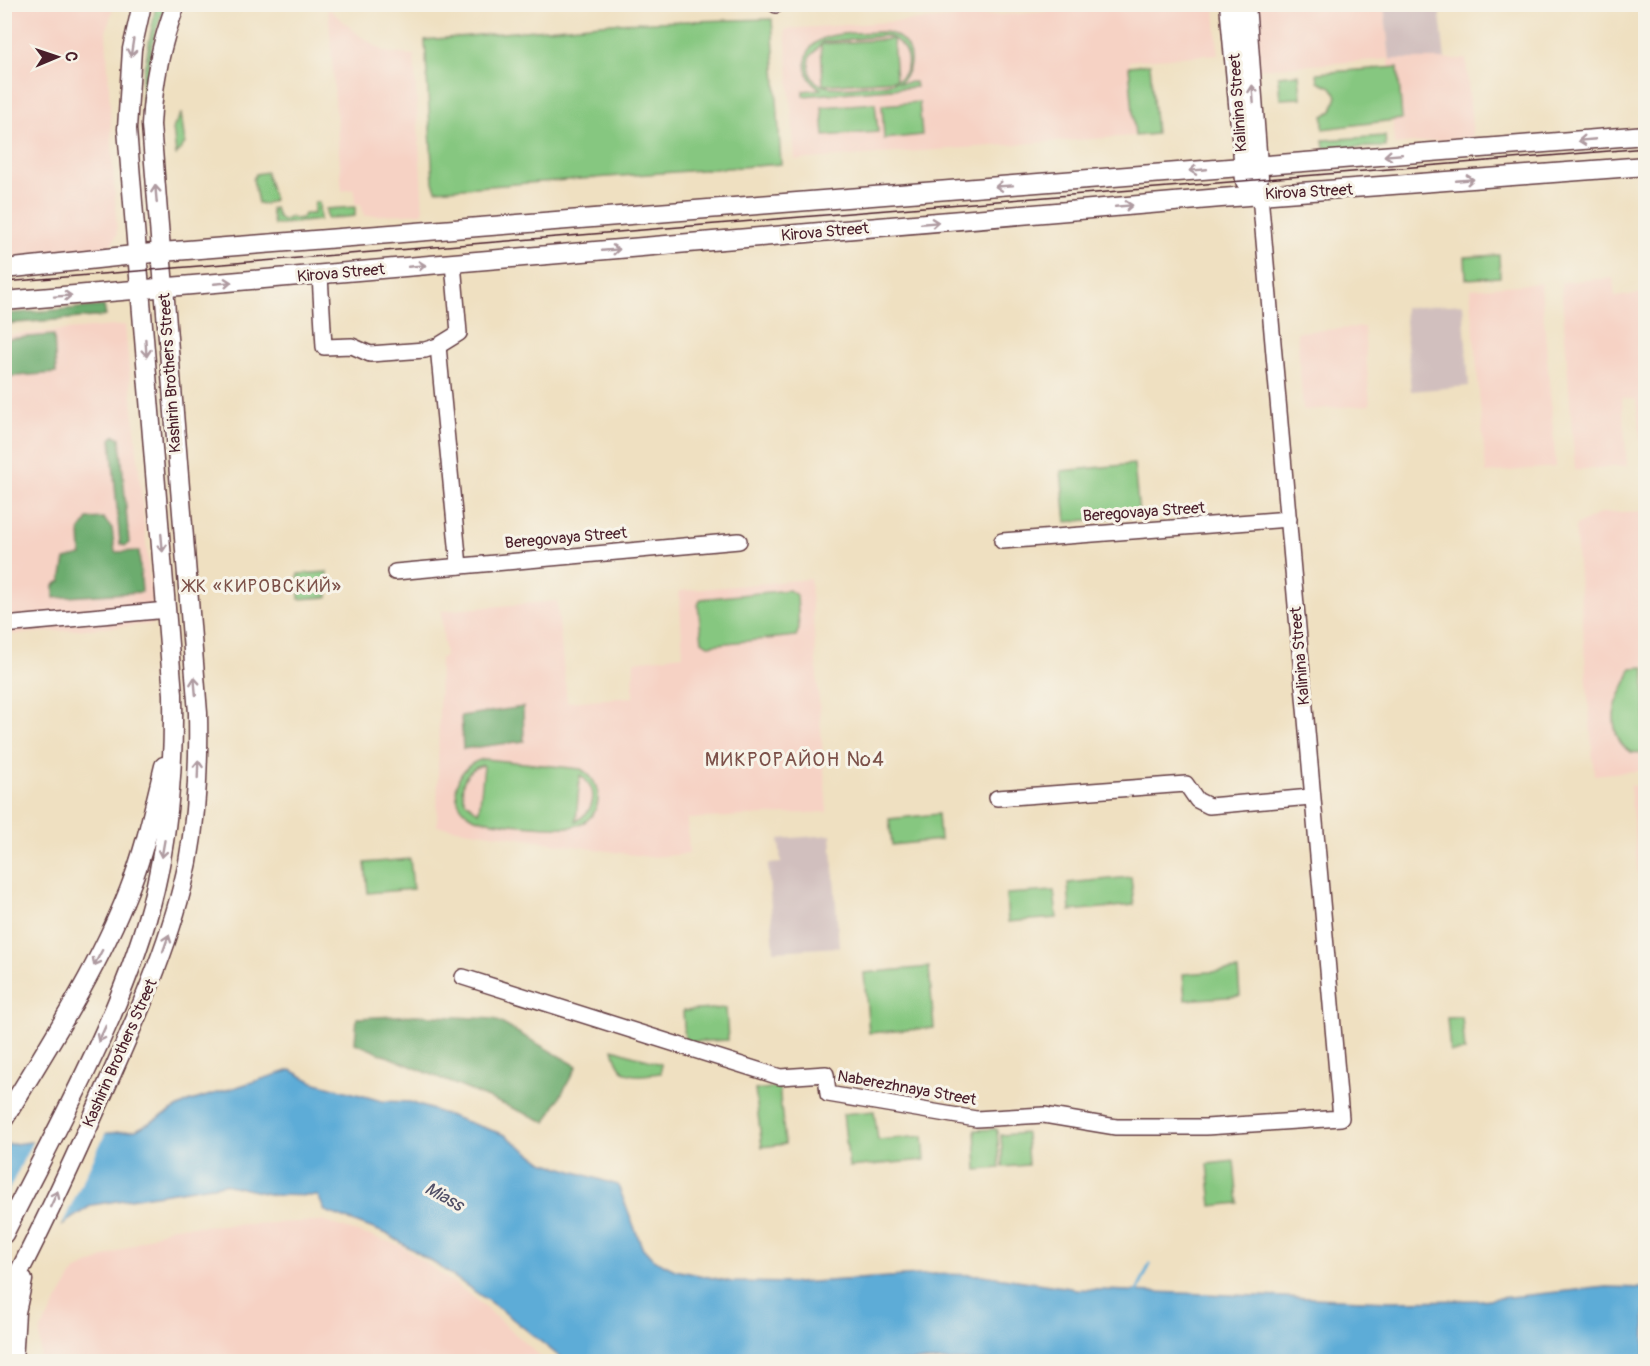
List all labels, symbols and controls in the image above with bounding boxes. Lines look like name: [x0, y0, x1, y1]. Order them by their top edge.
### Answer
north arrow: [27, 27, 87, 87]
one-way arrow: [127, 38, 138, 58]
text: С: [61, 51, 81, 62]
street label: Kalinina Street: [1225, 53, 1251, 153]
one-way arrow: [1247, 85, 1258, 105]
one-way arrow: [1578, 134, 1598, 145]
one-way arrow: [1383, 150, 1403, 161]
one-way arrow: [1189, 165, 1209, 176]
one-way arrow: [1455, 174, 1474, 185]
one-way arrow: [995, 180, 1014, 191]
street label: Kirova Street: [1265, 180, 1354, 204]
one-way arrow: [150, 184, 161, 204]
one-way arrow: [1114, 200, 1134, 211]
one-way arrow: [919, 217, 939, 228]
street label: Kirova Street: [780, 218, 870, 246]
one-way arrow: [601, 244, 621, 255]
street label: Kirova Street: [296, 259, 386, 287]
one-way arrow: [407, 261, 426, 272]
one-way arrow: [212, 277, 232, 288]
one-way arrow: [52, 290, 72, 301]
street label: Kashirin Brothers Street: [154, 292, 186, 454]
one-way arrow: [141, 338, 152, 358]
street label: Beregovaya Street: [1082, 498, 1206, 526]
street label: Beregovaya Street: [504, 523, 629, 553]
one-way arrow: [157, 532, 168, 552]
district label: ЖК «КИРОВСКИЙ»: [181, 575, 342, 598]
street label: Kalinina Street: [1286, 605, 1314, 706]
one-way arrow: [189, 677, 200, 697]
district label: МИКРОРАЙОН №4: [705, 747, 885, 772]
one-way arrow: [192, 759, 203, 779]
one-way arrow: [157, 839, 168, 859]
one-way arrow: [161, 934, 172, 953]
one-way arrow: [92, 949, 104, 966]
street label: Kashirin Brothers Street: [78, 975, 162, 1130]
one-way arrow: [95, 1024, 107, 1042]
street label: Naberezhnaya Street: [836, 1066, 979, 1110]
water label: Miass: [421, 1177, 469, 1218]
one-way arrow: [49, 1190, 61, 1208]

